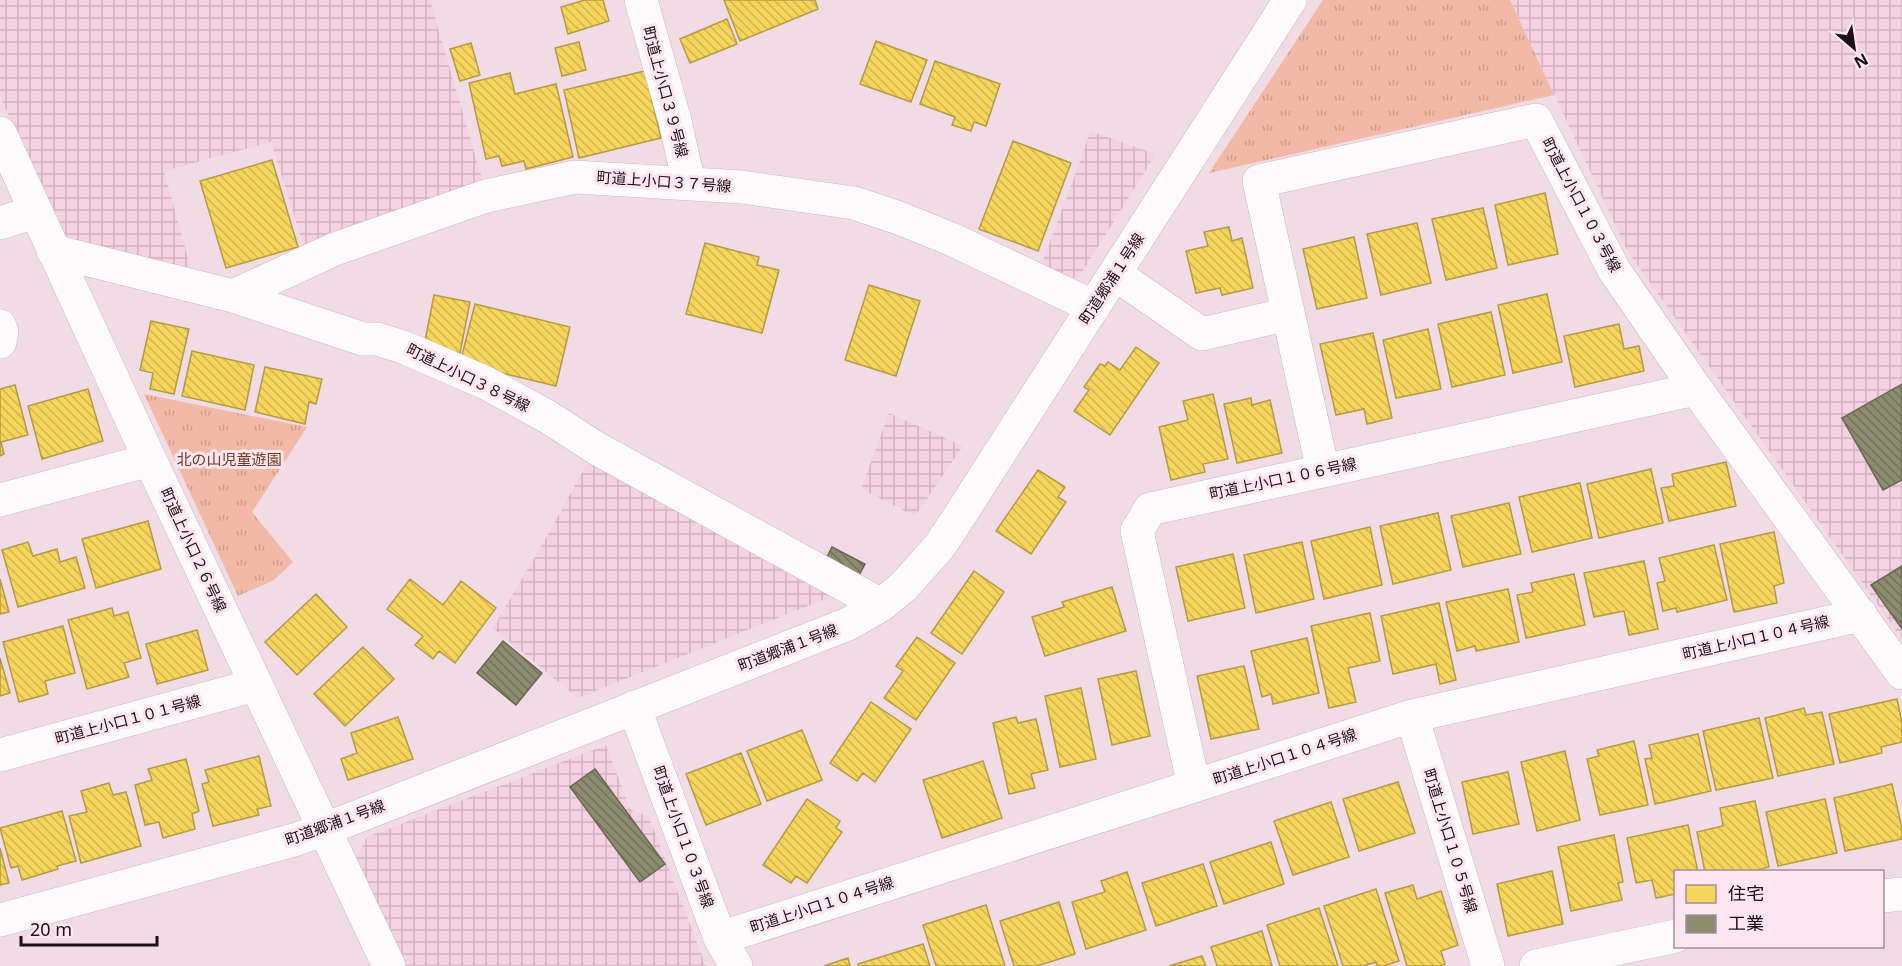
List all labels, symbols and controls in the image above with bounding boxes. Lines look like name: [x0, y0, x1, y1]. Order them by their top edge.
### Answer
north arrow: [1824, 18, 1884, 78]
street label: 町道上小口３９号線: [639, 24, 693, 160]
text: N: [1850, 48, 1872, 74]
street label: 町道上小口１０３号線: [1538, 134, 1626, 275]
street label: 町道上小口３７号線: [596, 166, 732, 196]
street label: 町道郷浦１号線: [1074, 229, 1148, 328]
street label: 町道上小口３８号線: [403, 339, 533, 416]
park label: 北の山児童遊園: [176, 449, 282, 469]
street label: 町道上小口１０６号線: [1207, 453, 1358, 503]
street label: 町道上小口２６号線: [156, 484, 231, 615]
street label: 町道上小口１０４号線: [1680, 610, 1831, 664]
street label: 町道郷浦１号線: [735, 619, 840, 675]
street label: 町道上小口１０１号線: [53, 690, 203, 748]
street label: 町道上小口１０４号線: [1210, 723, 1359, 789]
street label: 町道上小口１０３号線: [649, 763, 719, 911]
street label: 町道上小口１０５号線: [1419, 766, 1482, 915]
street label: 町道郷浦１号線: [282, 795, 387, 849]
legend: [1674, 870, 1884, 948]
street label: 町道上小口１０４号線: [747, 871, 896, 937]
text: 住宅: [1728, 881, 1764, 905]
scale bar: [21, 909, 158, 947]
text: 工業: [1728, 911, 1764, 935]
text: 20 m: [30, 917, 72, 941]

